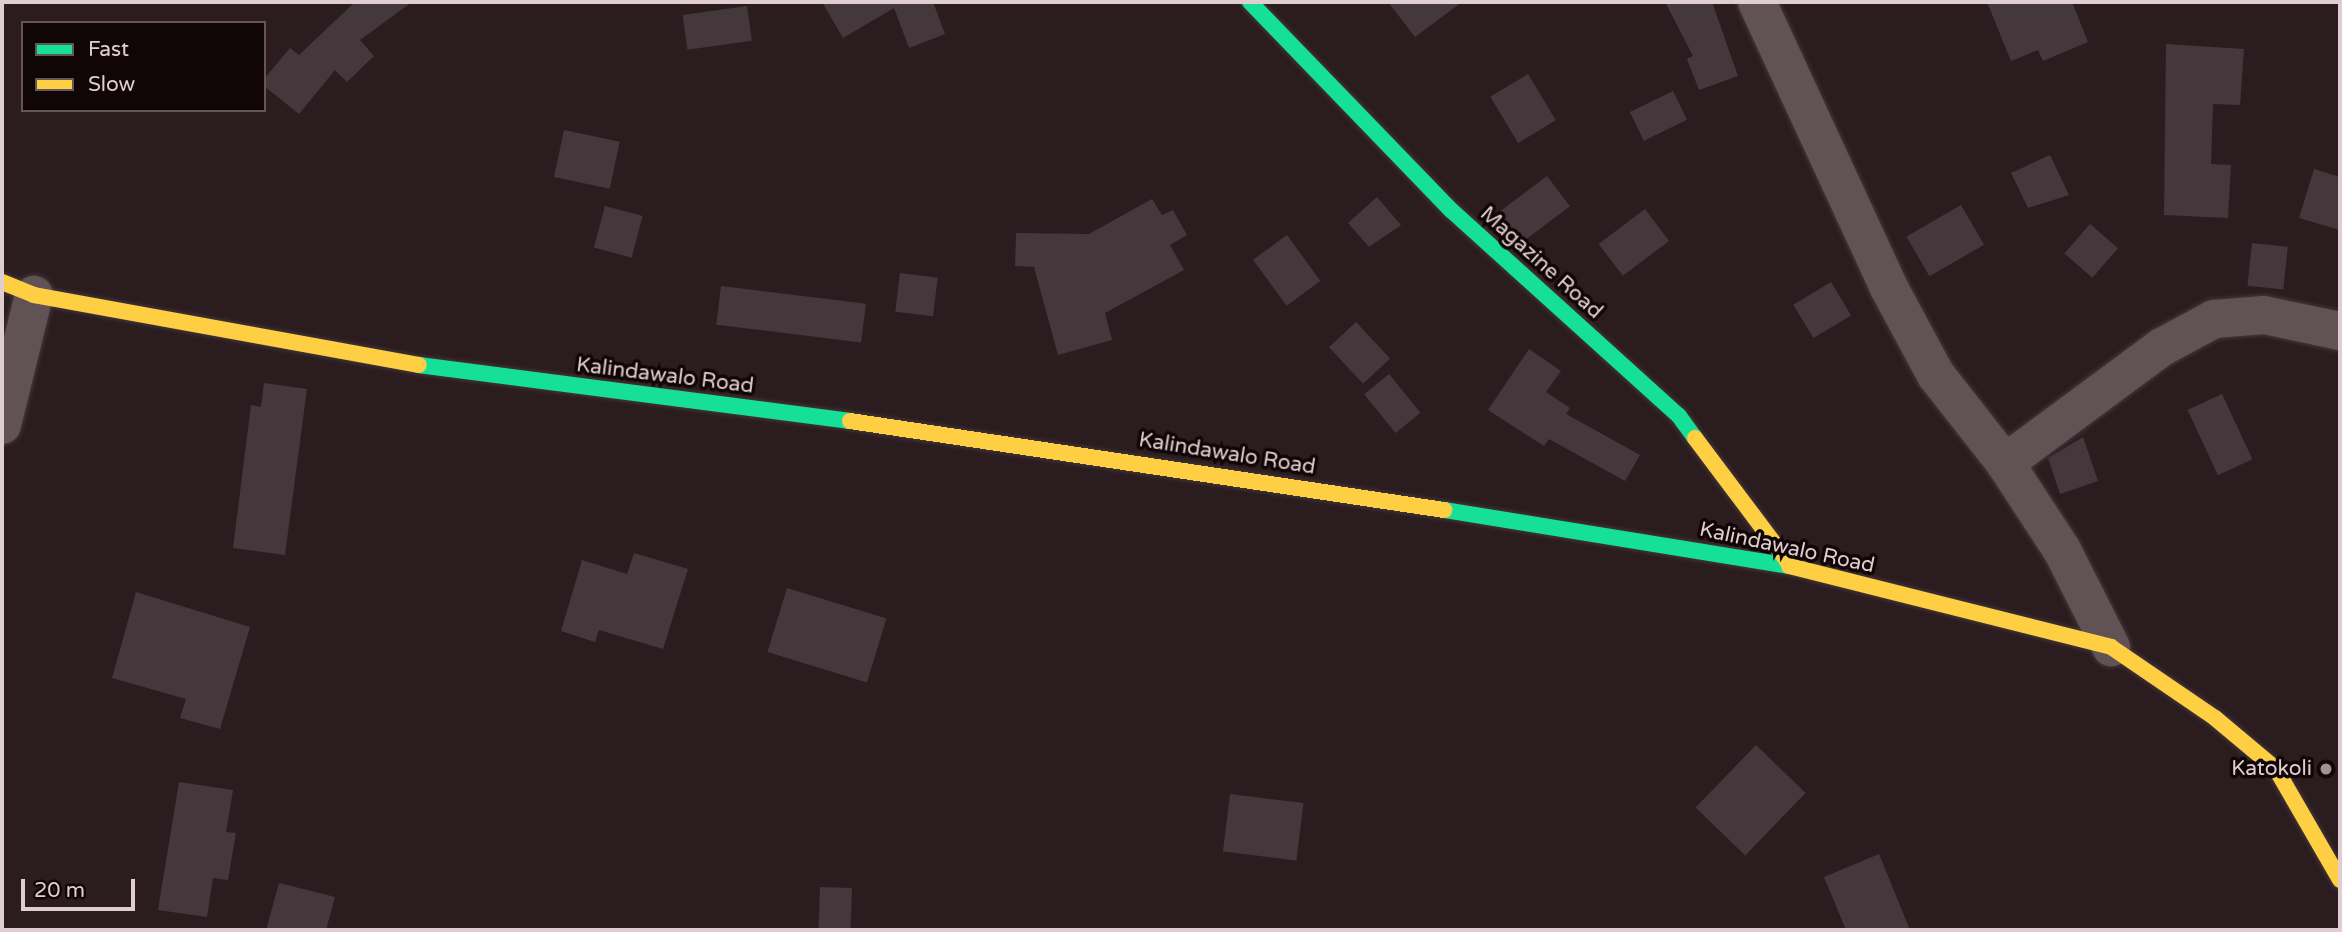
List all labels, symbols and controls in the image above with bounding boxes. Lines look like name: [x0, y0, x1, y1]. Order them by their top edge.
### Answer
legend: [21, 21, 266, 112]
text: Fast: [88, 37, 129, 62]
text: Slow: [88, 72, 135, 97]
street label: Magazine Road: [1475, 202, 1607, 324]
street label: Kalindawalo Road: [575, 353, 755, 399]
street label: Kalindawalo Road: [1137, 428, 1317, 480]
street label: Kalindawalo Road: [1697, 517, 1877, 579]
place label: Katokoli: [2231, 756, 2312, 782]
marker: Katokoli: [2318, 761, 2334, 777]
scale bar: [24, 866, 138, 910]
text: 20 m: [34, 878, 85, 903]

